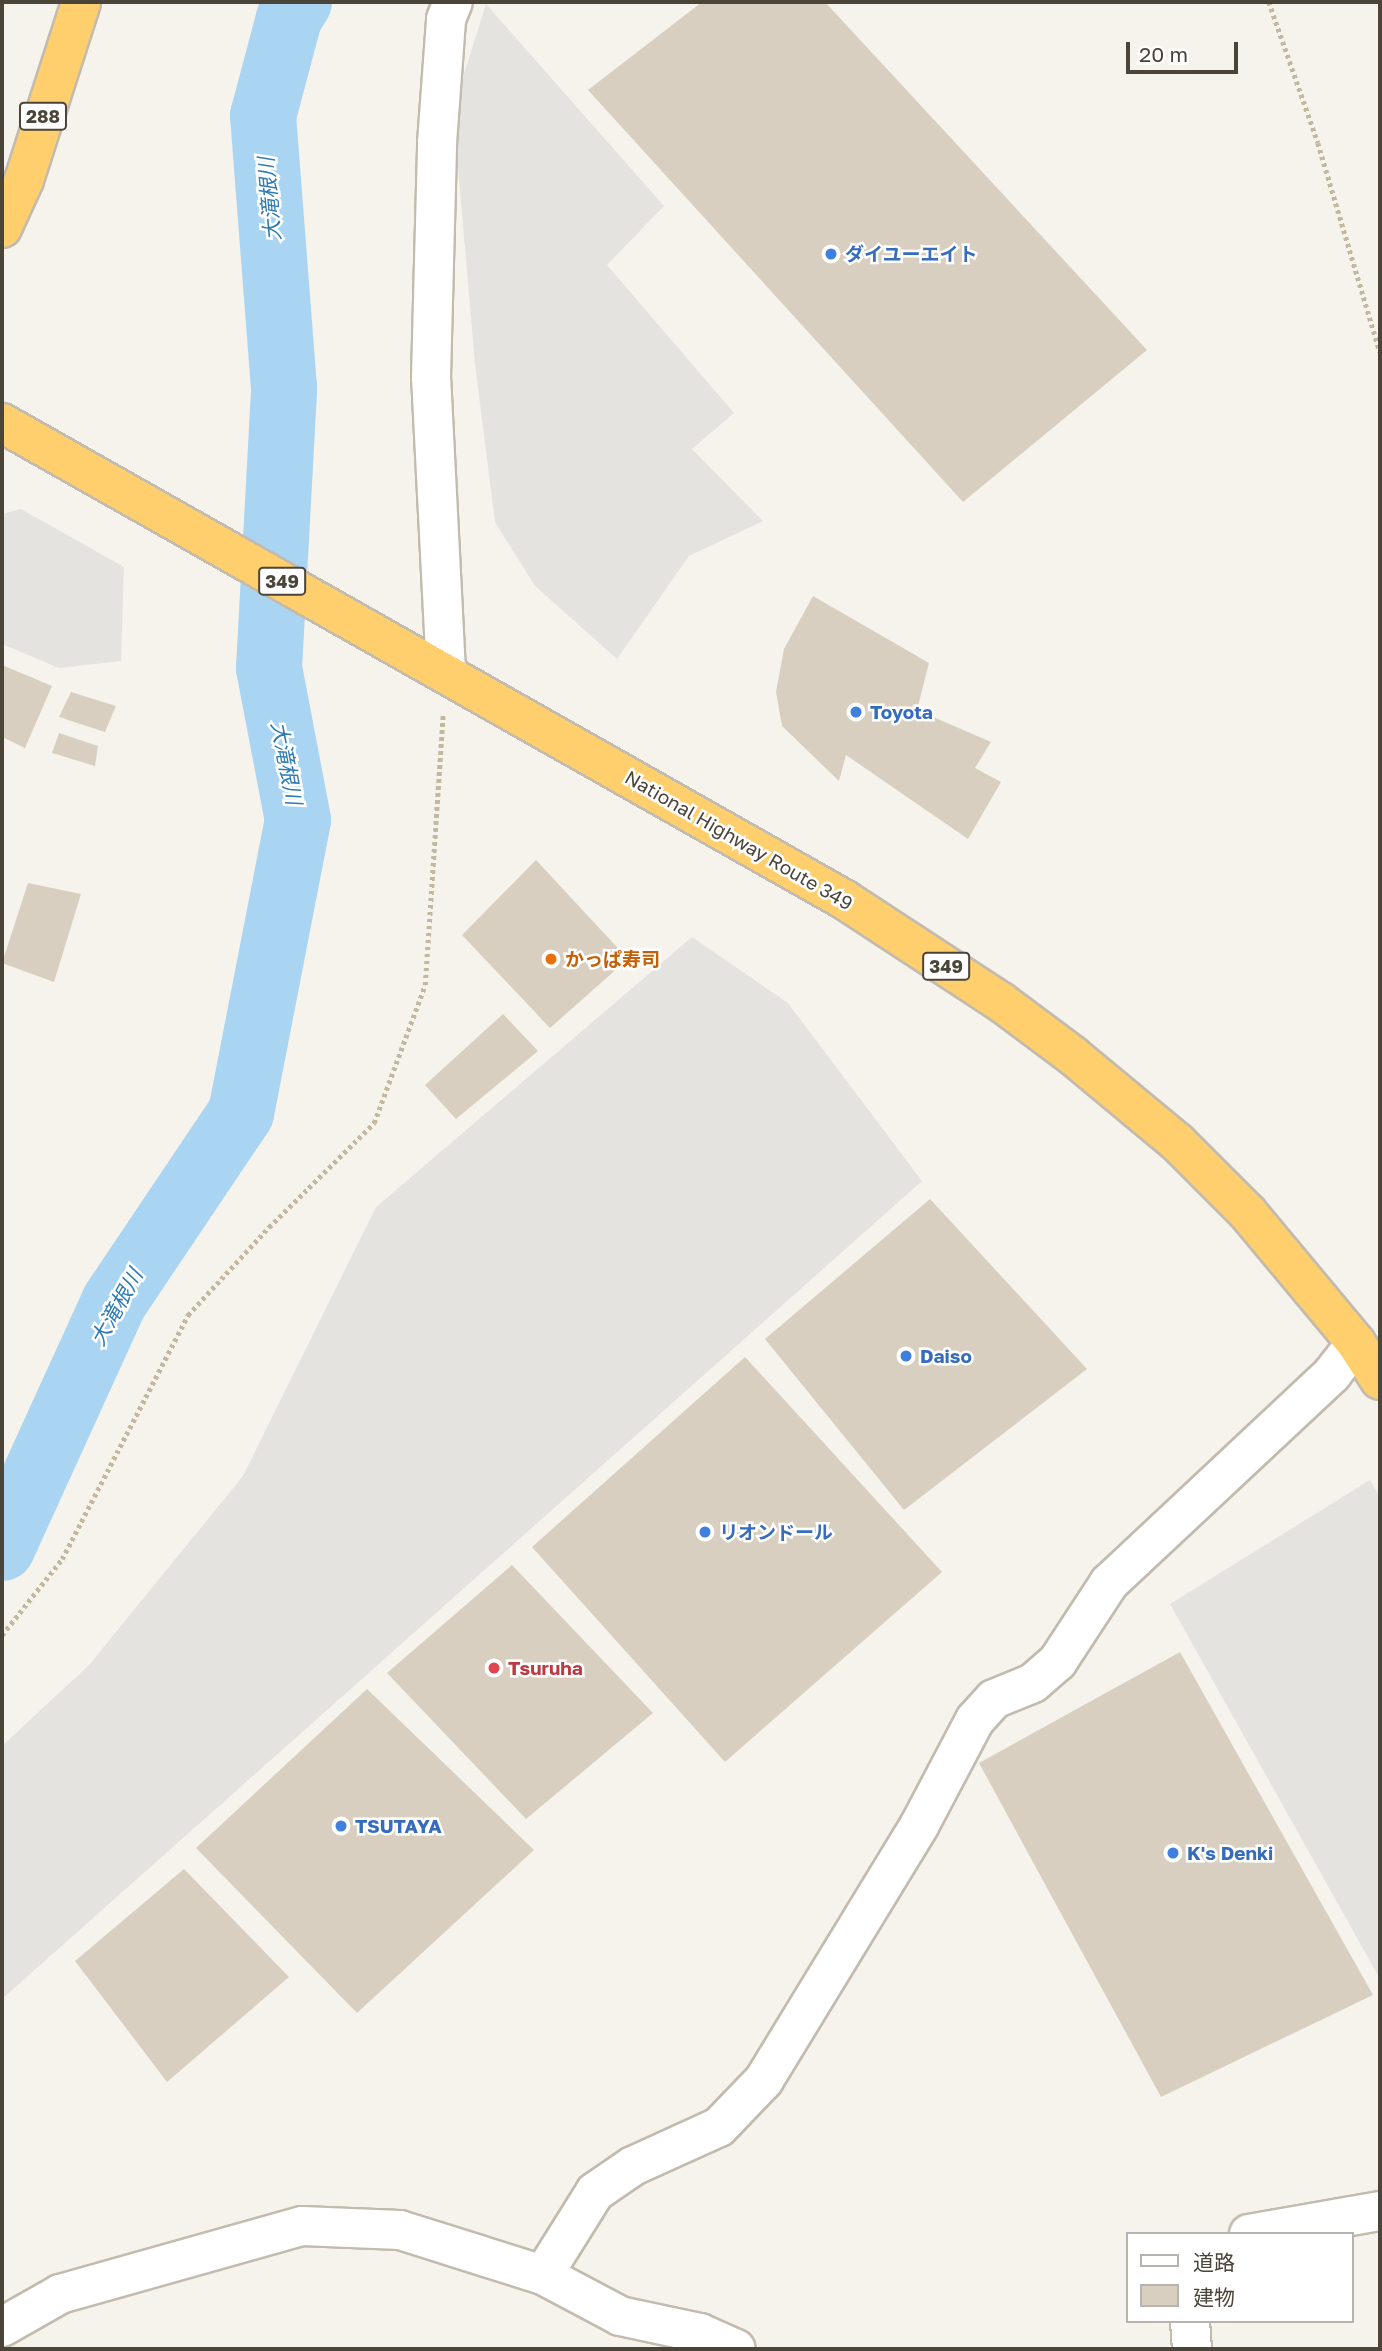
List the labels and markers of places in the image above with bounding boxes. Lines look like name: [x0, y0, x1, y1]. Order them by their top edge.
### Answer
place label: ダイユーエイト: [845, 243, 978, 265]
marker: ダイユーエイト: [823, 246, 839, 262]
place label: Toyota: [870, 701, 933, 723]
marker: Toyota: [848, 704, 864, 720]
place label: かっぱ寿司: [565, 948, 660, 970]
marker: かっぱ寿司: [543, 951, 559, 967]
place label: Daiso: [920, 1345, 972, 1367]
marker: Daiso: [898, 1348, 914, 1364]
place label: リオンドール: [719, 1521, 833, 1543]
marker: リオンドール: [697, 1524, 713, 1540]
place label: Tsuruha: [508, 1657, 583, 1679]
marker: Tsuruha: [486, 1660, 502, 1676]
place label: TSUTAYA: [355, 1815, 442, 1837]
marker: TSUTAYA: [333, 1818, 349, 1834]
place label: K's Denki: [1187, 1842, 1273, 1864]
marker: K's Denki: [1165, 1845, 1181, 1861]

